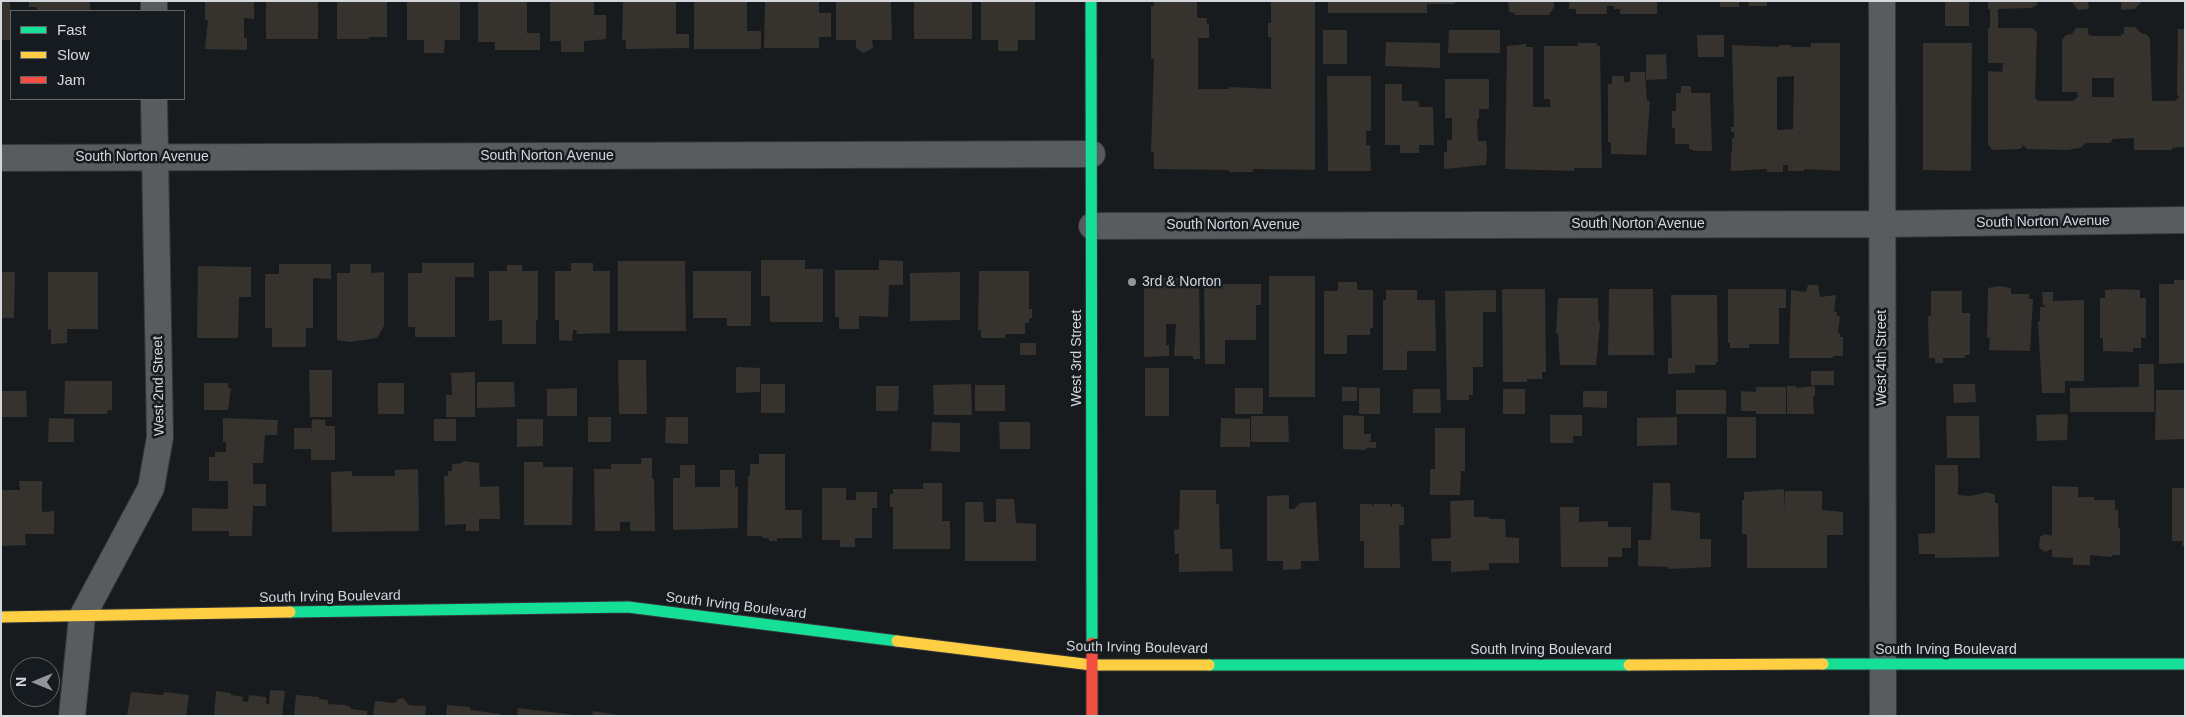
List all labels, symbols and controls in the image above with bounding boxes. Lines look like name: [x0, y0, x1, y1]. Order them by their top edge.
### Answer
legend: [10, 10, 185, 100]
text: Fast: [57, 21, 86, 38]
text: Slow: [57, 46, 90, 63]
text: Jam: [57, 71, 85, 88]
street label: South Norton Avenue: [480, 148, 614, 164]
street label: South Norton Avenue: [75, 149, 209, 165]
street label: South Norton Avenue: [1976, 212, 2110, 232]
street label: South Norton Avenue: [1571, 216, 1705, 232]
street label: South Norton Avenue: [1166, 217, 1300, 233]
place label: 3rd & Norton: [1142, 274, 1221, 290]
marker: 3rd & Norton: [1126, 276, 1138, 288]
street label: West 3rd Street: [1069, 309, 1085, 407]
street label: West 4th Street: [1874, 310, 1890, 406]
street label: West 2nd Street: [150, 336, 168, 436]
street label: South Irving Boulevard: [259, 587, 401, 607]
street label: South Irving Boulevard: [665, 589, 807, 623]
street label: South Irving Boulevard: [1066, 638, 1208, 658]
street label: South Irving Boulevard: [1470, 642, 1612, 658]
street label: South Irving Boulevard: [1875, 642, 2017, 658]
north arrow: [10, 657, 60, 707]
text: N: [13, 677, 29, 687]

